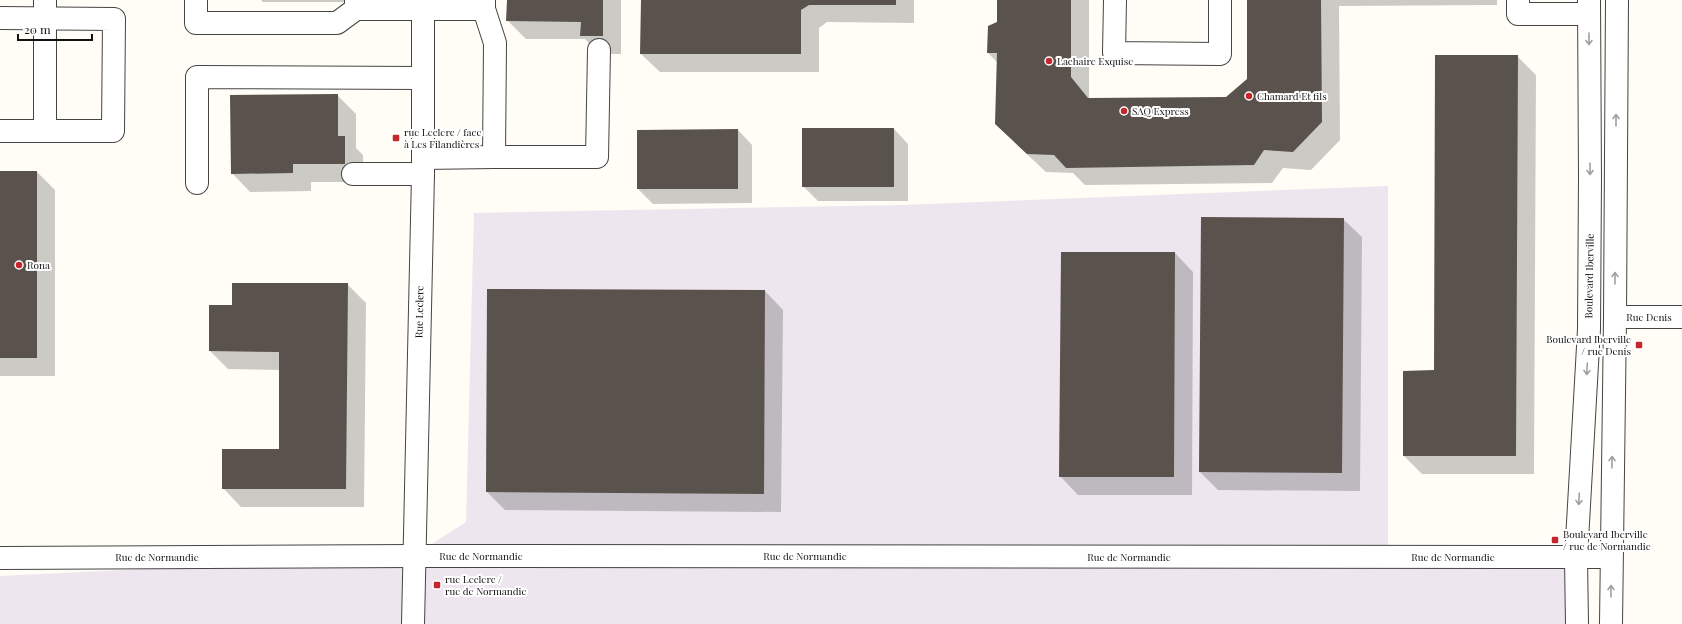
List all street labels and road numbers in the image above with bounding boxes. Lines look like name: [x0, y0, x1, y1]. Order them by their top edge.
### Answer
street label: Boulevard Iberville: [1581, 234, 1597, 318]
street label: Rue Leclerc: [412, 285, 426, 338]
street label: Rue Denis: [1626, 310, 1672, 324]
street label: Rue de Normandie: [439, 549, 523, 563]
street label: Rue de Normandie: [763, 549, 847, 563]
street label: Rue de Normandie: [115, 550, 199, 564]
street label: Rue de Normandie: [1087, 550, 1171, 564]
street label: Rue de Normandie: [1411, 550, 1495, 564]

